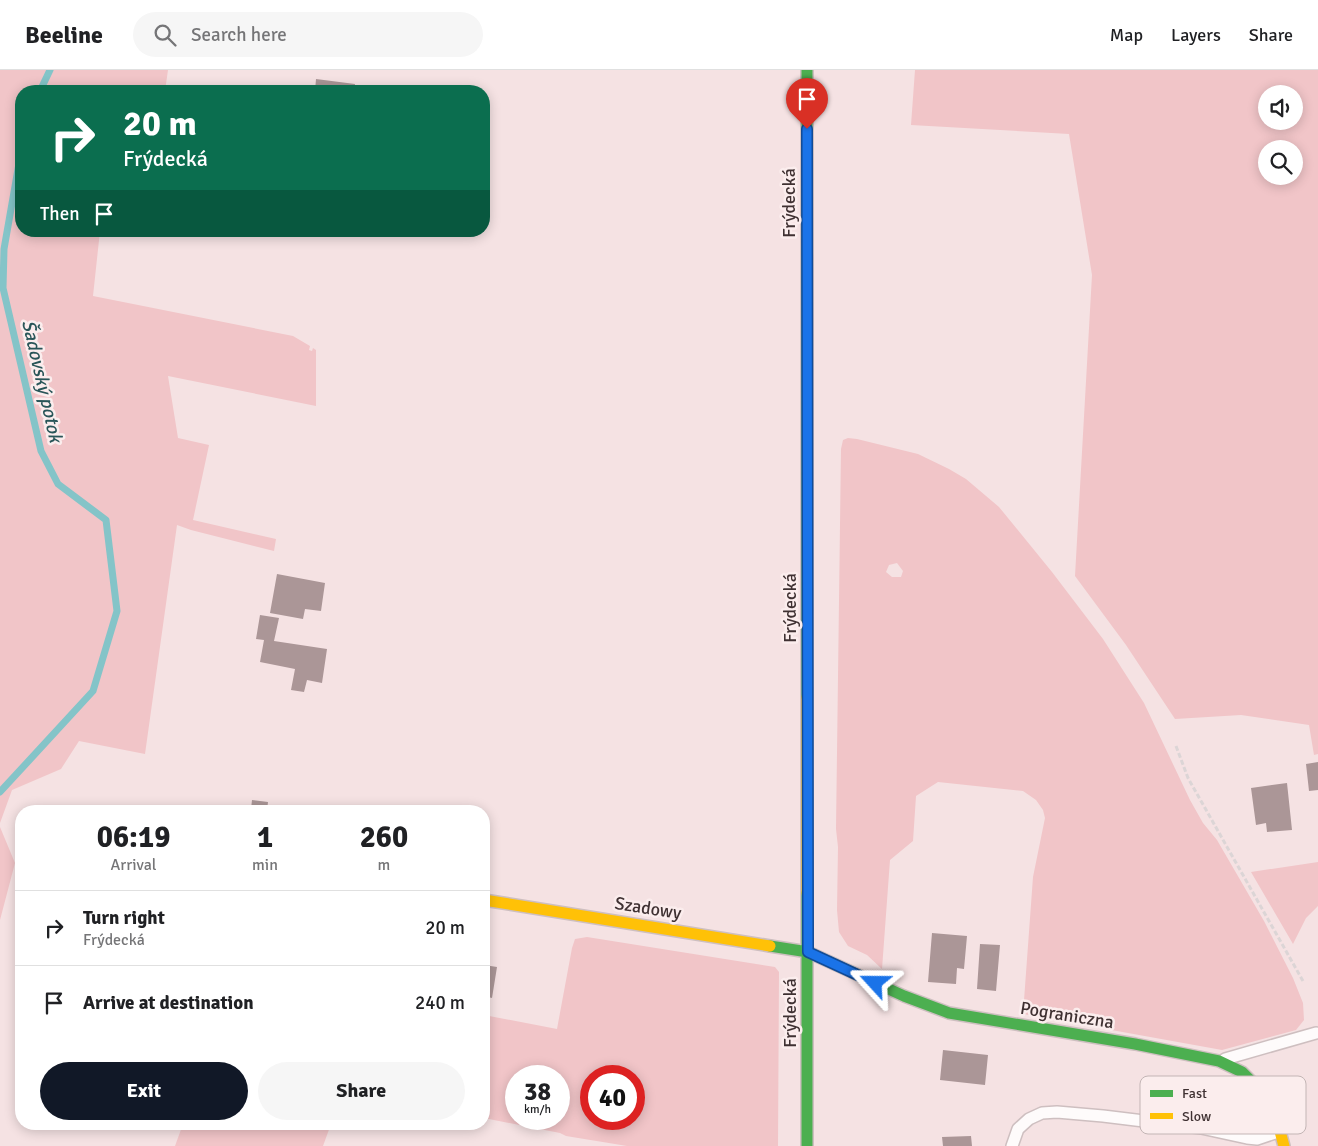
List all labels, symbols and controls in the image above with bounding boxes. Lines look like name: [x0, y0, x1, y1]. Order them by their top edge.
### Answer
search box: [133, 12, 483, 57]
text: Beeline: [25, 20, 103, 50]
icon: search: [151, 21, 179, 49]
text: Search here: [191, 23, 287, 47]
text: Map: [1110, 24, 1143, 46]
text: Layers: [1171, 24, 1221, 46]
text: Share: [1249, 24, 1293, 46]
pin: [786, 78, 828, 129]
icon: arrive: [793, 85, 821, 113]
map controls: [1258, 85, 1303, 185]
button: sound: [1258, 85, 1303, 130]
text: 20 m: [123, 102, 197, 145]
icon: right: [40, 105, 105, 170]
button: search: [1258, 140, 1303, 185]
text: Frýdecká: [123, 145, 208, 172]
street label: Frýdecká: [778, 168, 800, 238]
icon: arrive: [90, 200, 118, 228]
text: Then: [40, 202, 80, 226]
water label: Šadovský potok: [16, 317, 68, 446]
street label: Frýdecká: [779, 573, 801, 643]
text: 06:19: [97, 819, 170, 856]
text: 1: [257, 819, 273, 856]
text: 260: [360, 819, 408, 856]
text: Arrival: [110, 855, 157, 875]
text: min: [252, 855, 278, 875]
text: m: [378, 855, 390, 875]
street label: Szadowy: [613, 892, 683, 924]
text: Turn right: [83, 906, 165, 930]
icon: right: [40, 914, 68, 942]
text: 20 m: [425, 916, 465, 940]
text: Frýdecká: [83, 930, 145, 950]
position arrow: [848, 956, 900, 1008]
street label: Frýdecká: [779, 978, 801, 1048]
icon: arrive: [40, 989, 68, 1017]
text: Arrive at destination: [83, 991, 254, 1015]
text: 240 m: [415, 991, 465, 1015]
street label: Pograniczna: [1019, 997, 1115, 1033]
button: Exit: [40, 1062, 248, 1120]
button: Share: [258, 1062, 465, 1120]
speed limit sign: 40: [580, 1065, 645, 1130]
text: 38: [524, 1076, 551, 1107]
legend: [1140, 1076, 1306, 1134]
text: Fast: [1182, 1085, 1207, 1102]
text: km/h: [524, 1102, 551, 1117]
text: Slow: [1182, 1108, 1211, 1125]

